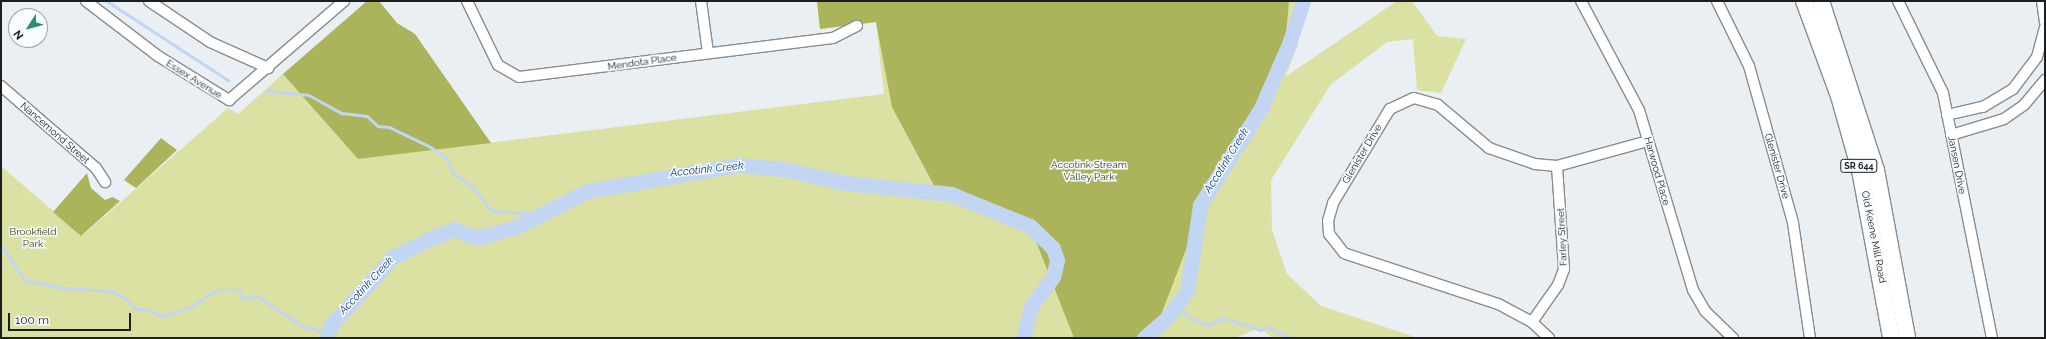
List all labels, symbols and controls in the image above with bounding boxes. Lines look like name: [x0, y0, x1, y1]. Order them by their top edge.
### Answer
north arrow: [8, 8, 48, 48]
text: N: [11, 28, 26, 42]
street label: Mendota Place: [607, 51, 677, 73]
street label: Essex Avenue: [164, 57, 224, 101]
street label: Nancemond Street: [18, 100, 92, 166]
street label: Glenister Drive: [1339, 122, 1385, 186]
water label: Accotink Creek: [1202, 126, 1252, 196]
street label: Glenister Drive: [1762, 132, 1792, 200]
street label: Harwood Place: [1642, 135, 1672, 207]
street label: Jansen Drive: [1945, 135, 1969, 195]
park label: Accotink Stream Valley Park: [1051, 158, 1127, 182]
road number: SR 644: [1840, 159, 1878, 173]
water label: Accotink Creek: [670, 160, 744, 180]
street label: Old Keene Mill Road: [1859, 190, 1889, 284]
street label: Farley Street: [1554, 208, 1570, 266]
park label: Brookfield Park: [9, 225, 57, 248]
water label: Accotink Creek: [337, 254, 397, 318]
scale bar: [10, 305, 133, 331]
text: 100 m: [15, 313, 49, 327]

